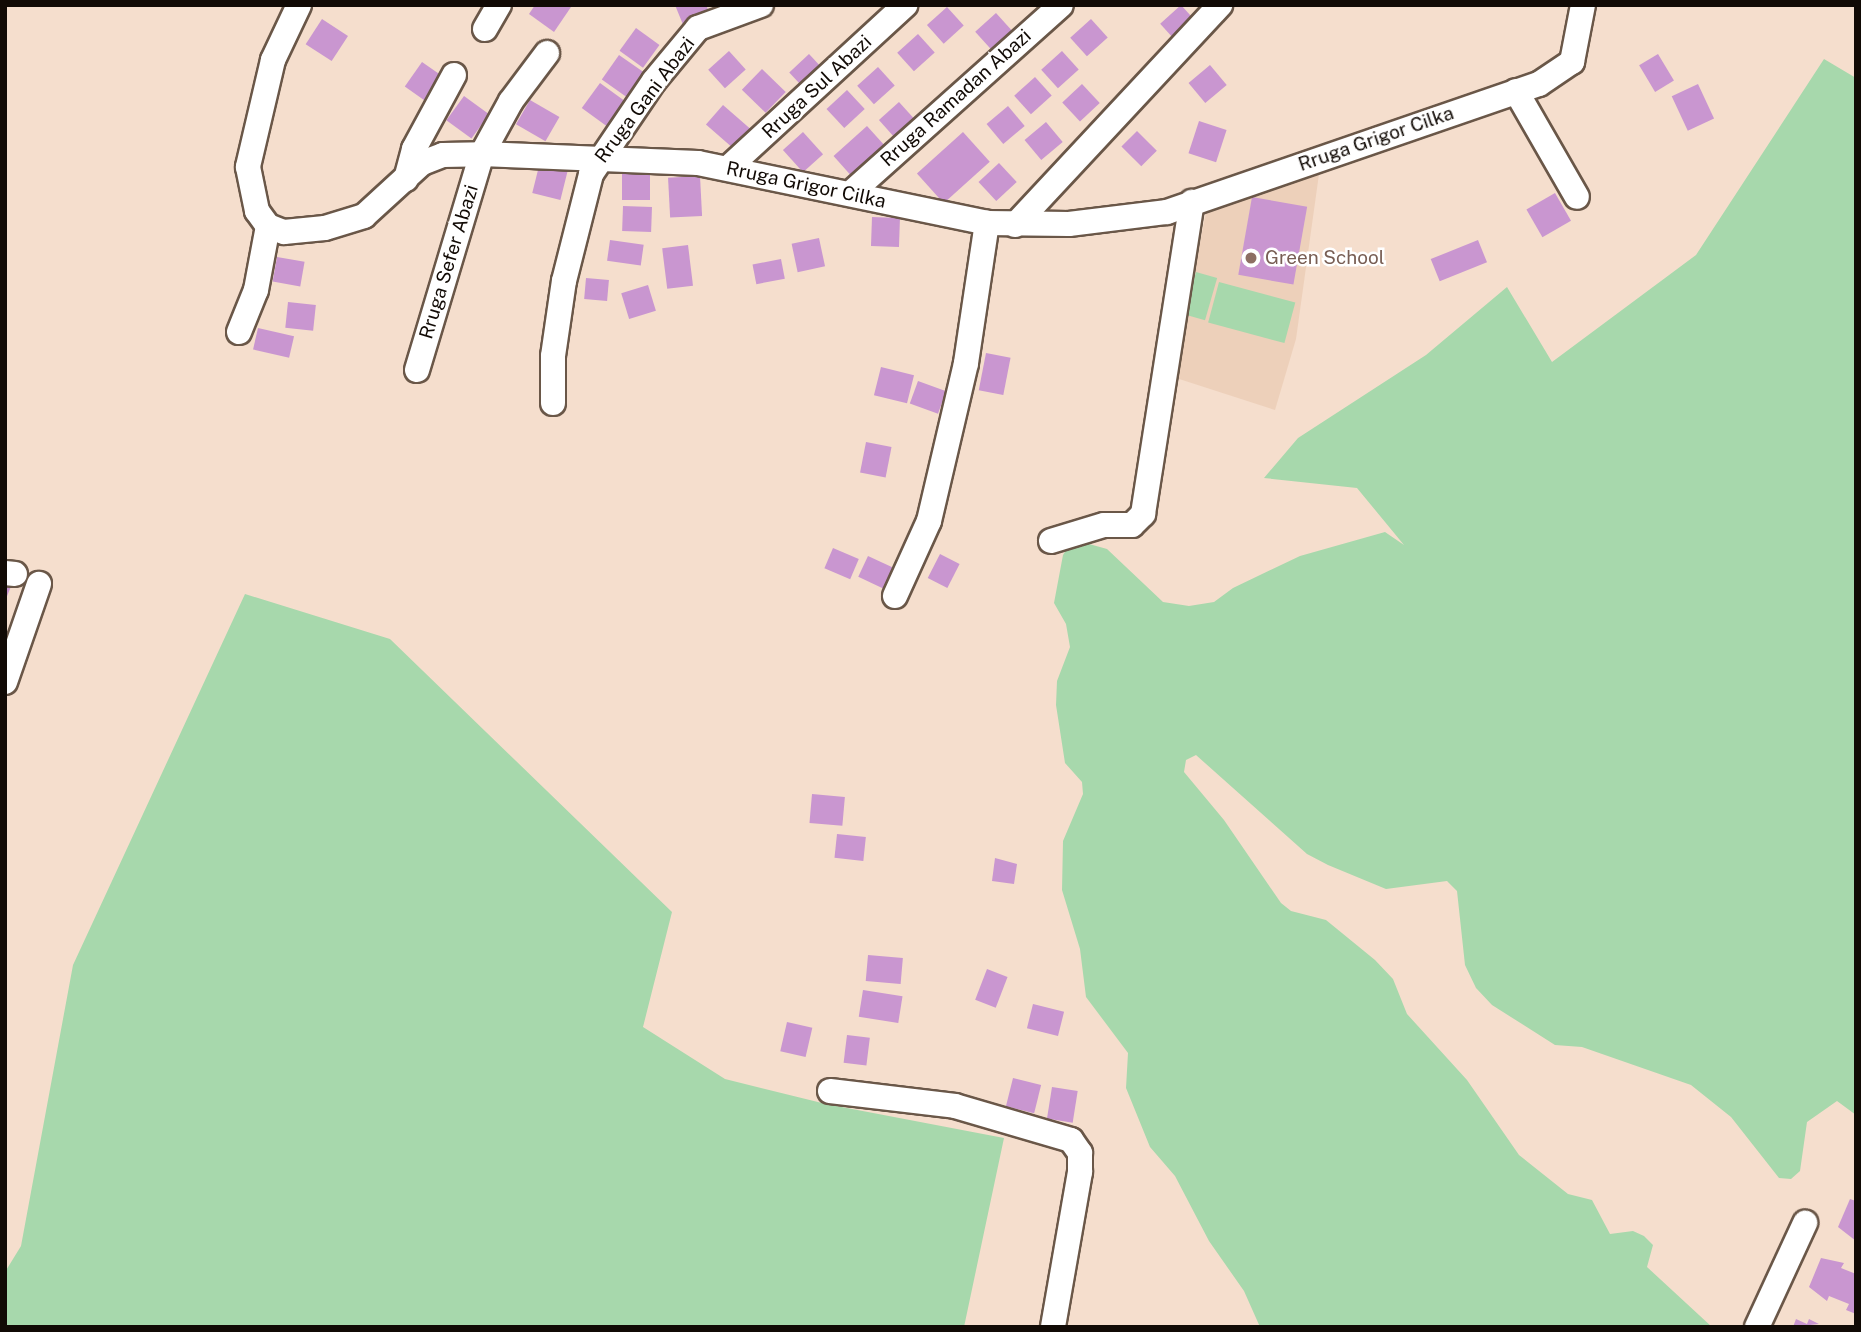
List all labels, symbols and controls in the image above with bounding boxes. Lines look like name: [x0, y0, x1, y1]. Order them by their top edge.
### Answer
street label: Rruga Ramadan Abazi: [876, 25, 1036, 171]
street label: Rruga Sul Abazi: [758, 31, 876, 143]
street label: Rruga Gani Abazi: [590, 33, 700, 167]
street label: Rruga Grigor Cilka: [1295, 102, 1457, 176]
street label: Rruga Grigor Cilka: [724, 157, 888, 213]
street label: Rruga Sefer Abazi: [415, 182, 483, 342]
place label: Green School: [1265, 247, 1384, 269]
marker: Green School: [1243, 250, 1259, 266]

